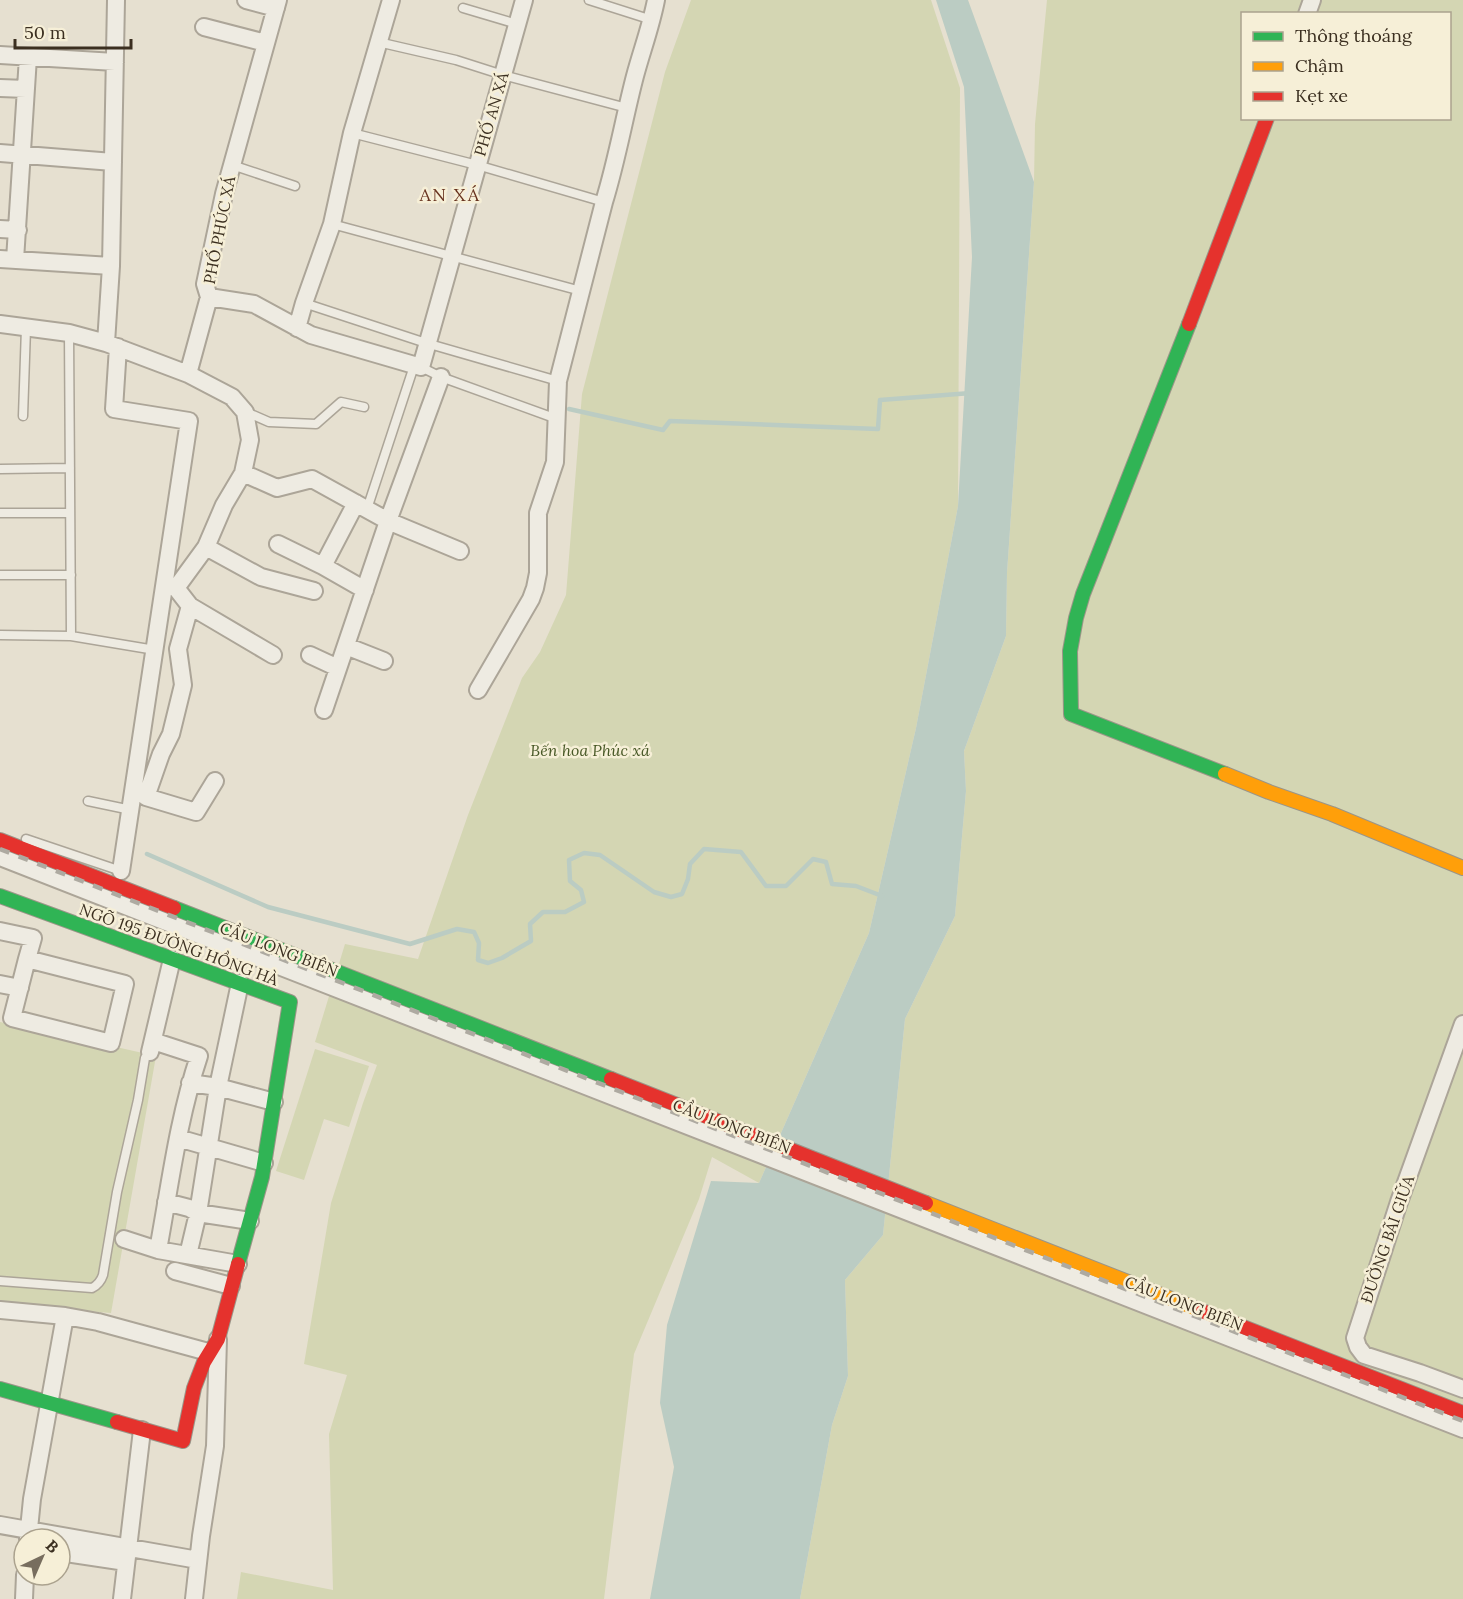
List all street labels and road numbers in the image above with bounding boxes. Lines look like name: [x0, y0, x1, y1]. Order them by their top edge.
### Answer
street label: PHỐ AN XÁ: [469, 69, 513, 158]
street label: PHỐ PHÚC XÁ: [199, 173, 239, 286]
street label: NGÕ 195 ĐƯỜNG HỒNG HÀ: [77, 898, 283, 990]
street label: CẦU LONG BIÊN: [217, 916, 341, 981]
street label: CẦU LONG BIÊN: [670, 1093, 794, 1158]
street label: ĐƯỜNG BÃI GIỮA: [1356, 1172, 1419, 1306]
street label: CẦU LONG BIÊN: [1122, 1270, 1246, 1335]

